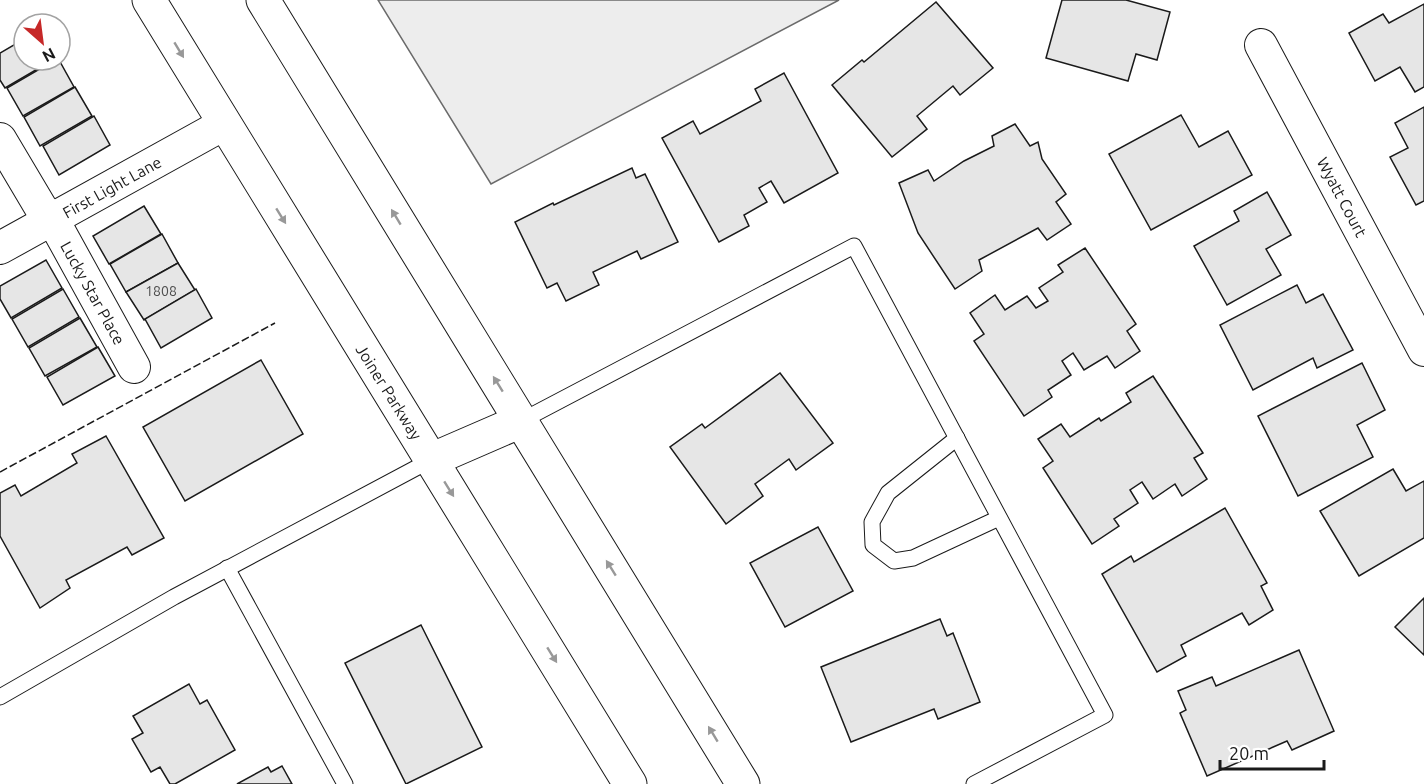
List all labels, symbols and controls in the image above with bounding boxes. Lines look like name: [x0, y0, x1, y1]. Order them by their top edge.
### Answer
north arrow: [12, 12, 72, 72]
one-way arrow: [173, 42, 184, 58]
text: N: [40, 44, 59, 66]
street label: First Light Lane: [60, 152, 164, 222]
street label: Wyatt Court: [1313, 154, 1371, 241]
one-way arrow: [275, 208, 286, 224]
one-way arrow: [391, 209, 402, 225]
street label: Lucky Star Place: [57, 238, 129, 348]
house number: 1808: [145, 283, 177, 299]
street label: Joiner Parkway: [352, 341, 426, 443]
one-way arrow: [493, 375, 504, 392]
one-way arrow: [444, 481, 455, 497]
one-way arrow: [606, 560, 617, 576]
one-way arrow: [546, 647, 557, 664]
one-way arrow: [708, 726, 719, 742]
scale bar: [1220, 733, 1324, 771]
text: 20 m: [1229, 743, 1269, 763]

